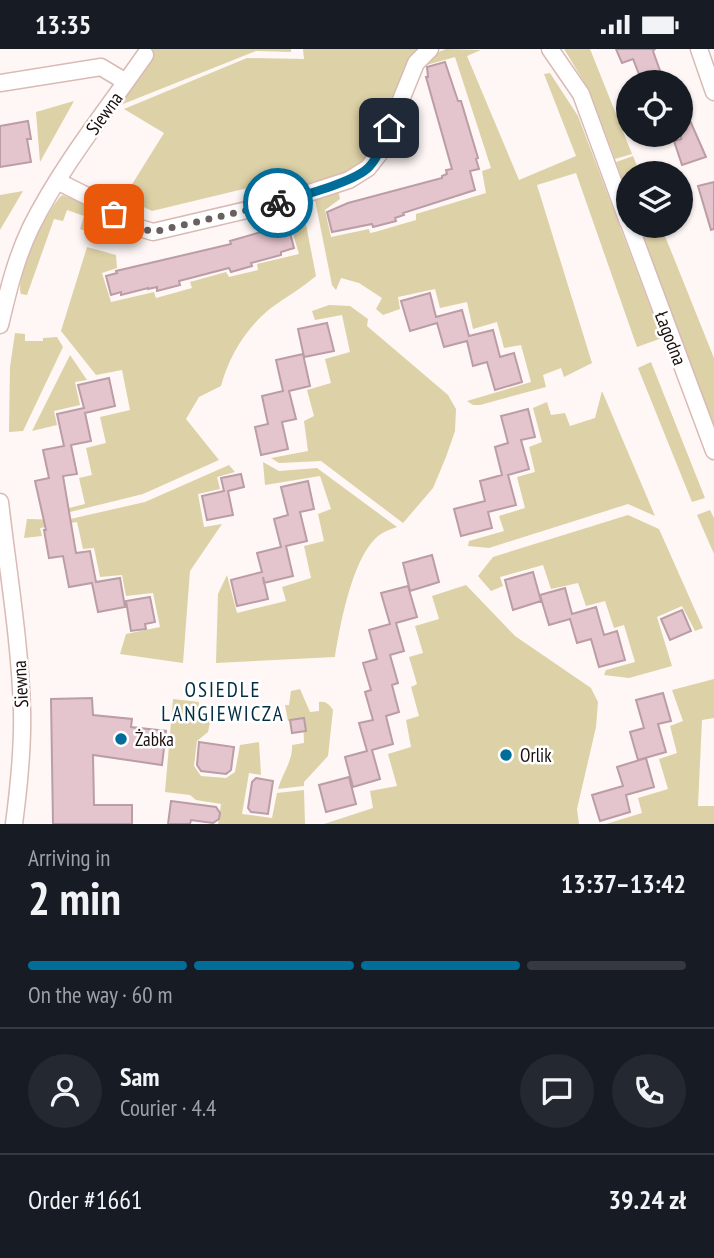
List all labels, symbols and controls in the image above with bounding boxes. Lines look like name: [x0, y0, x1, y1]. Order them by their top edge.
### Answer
text: 13:35: [35, 8, 91, 41]
map controls: [616, 70, 693, 238]
button: locate: [616, 70, 693, 147]
street label: Siewna: [80, 87, 128, 139]
pin: [359, 98, 419, 158]
icon: home: [370, 109, 408, 147]
button: layers: [616, 161, 693, 238]
courier: [243, 168, 313, 238]
pin: [84, 184, 144, 244]
icon: bike: [259, 184, 297, 222]
icon: bag: [95, 195, 133, 233]
street label: Łagodna: [650, 308, 692, 368]
street label: Siewna: [7, 660, 33, 708]
district label: OSIEDLE LANGIEWICZA: [161, 676, 285, 727]
place label: Żabka: [135, 727, 174, 751]
marker: Żabka: [113, 731, 129, 747]
place label: Orlik: [520, 743, 552, 767]
marker: Orlik: [498, 747, 514, 763]
text: Arriving in: [28, 843, 110, 872]
text: 13:37–13:42: [561, 867, 686, 900]
text: 2 min: [28, 868, 121, 928]
text: On the way · 60 m: [28, 980, 172, 1009]
button: person: [28, 1054, 102, 1128]
button: chat: [520, 1054, 594, 1128]
button: phone: [612, 1054, 686, 1128]
text: Sam: [120, 1060, 159, 1093]
text: Courier · 4.4: [120, 1093, 216, 1122]
text: Order #1661: [28, 1183, 143, 1216]
text: 39.24 zł: [609, 1183, 686, 1216]

